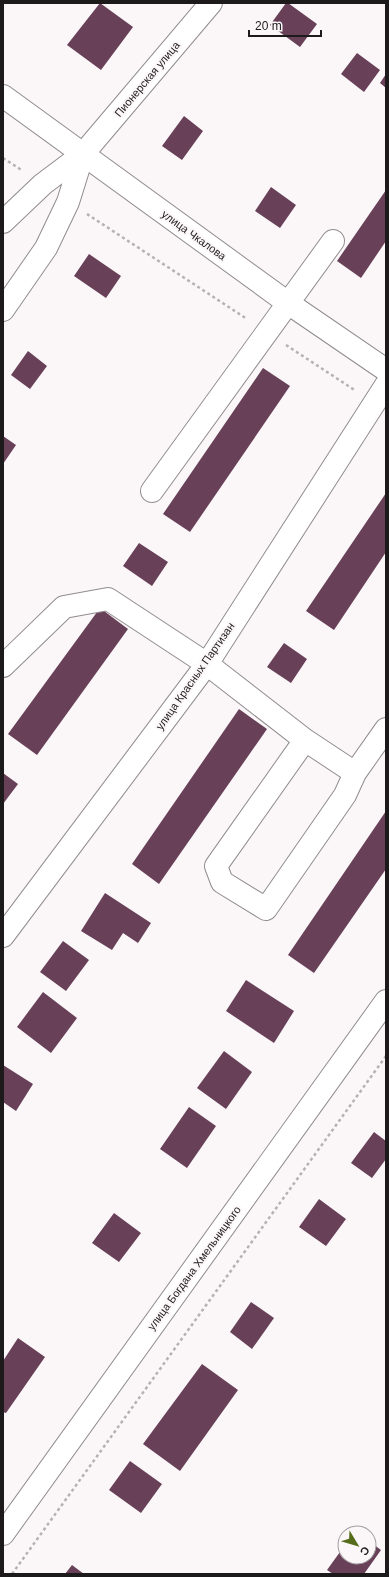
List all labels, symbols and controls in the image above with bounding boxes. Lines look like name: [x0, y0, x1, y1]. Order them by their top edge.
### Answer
scale bar: [249, 12, 321, 38]
text: 20 m: [255, 19, 282, 33]
street label: Пионерская улица: [112, 38, 183, 119]
street label: улица Чкалова: [160, 208, 229, 263]
street label: улица Красных Партизан: [153, 620, 237, 732]
street label: улица Богдана Хмельницкого: [145, 1204, 243, 1332]
north arrow: [337, 1525, 377, 1565]
text: С: [358, 1544, 372, 1558]

